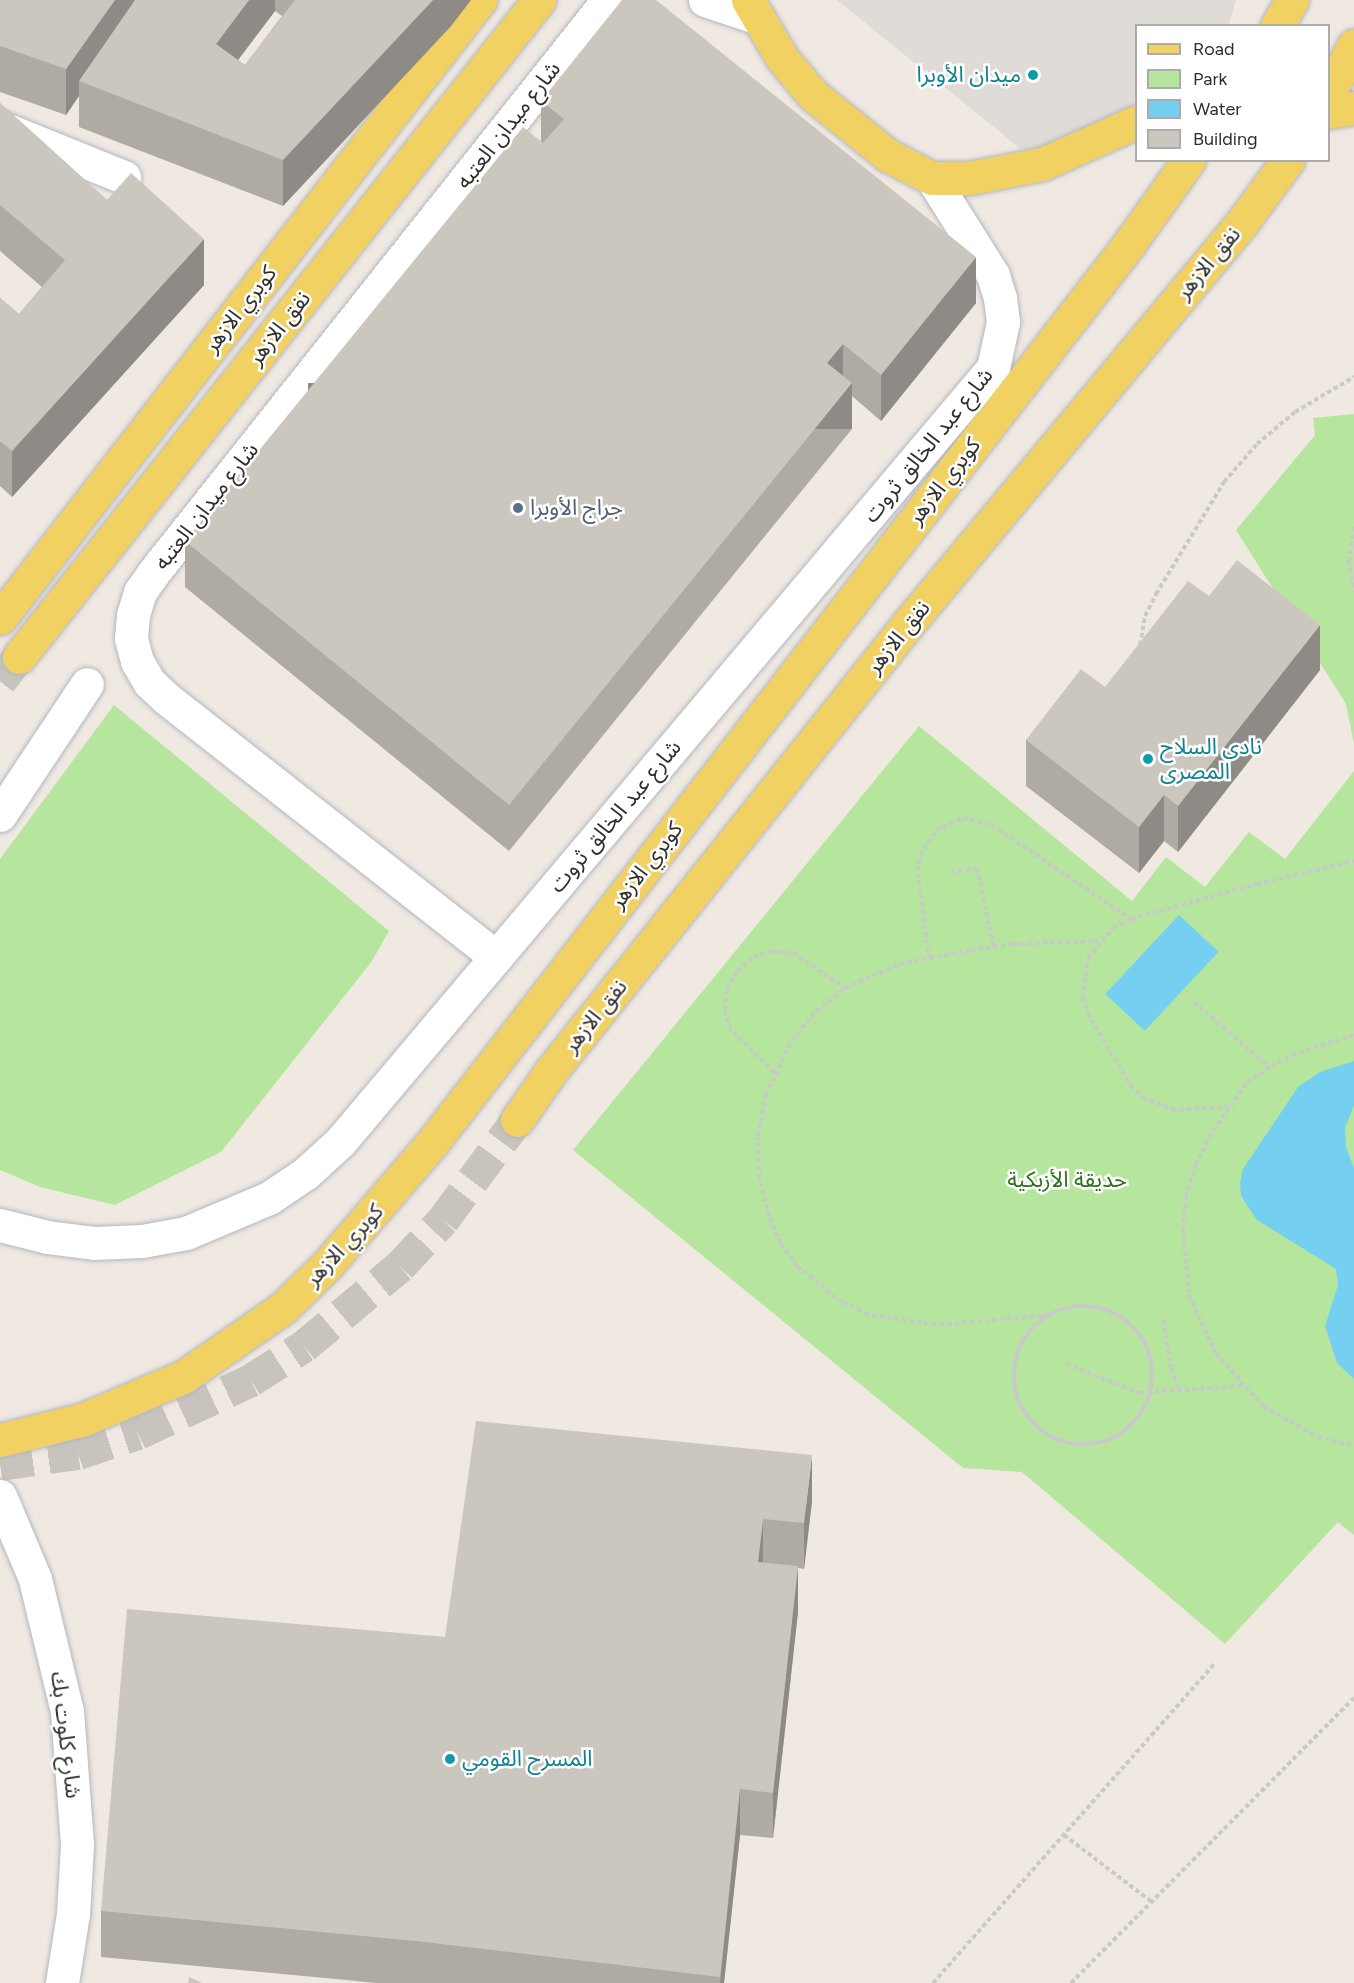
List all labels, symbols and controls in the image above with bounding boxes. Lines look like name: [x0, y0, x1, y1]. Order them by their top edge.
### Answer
legend: [1135, 24, 1330, 162]
text: Road: [1193, 38, 1234, 60]
street label: شارع ميدان العتبه: [450, 56, 566, 194]
place label: ميدان الأوبرا: [917, 62, 1021, 88]
marker: ميدان الأوبرا: [1026, 68, 1040, 82]
text: Park: [1193, 68, 1227, 90]
text: Water: [1193, 98, 1241, 120]
text: Building: [1193, 128, 1258, 150]
street label: نفق الازهر: [1170, 221, 1246, 305]
street label: كوبري الازهر: [198, 260, 282, 358]
street label: نفق الازهر: [242, 286, 316, 370]
street label: شارع عبد الخالق ثروت: [858, 362, 998, 528]
street label: كوبري الازهر: [902, 432, 986, 530]
street label: شارع ميدان العتبه: [148, 437, 264, 575]
place label: جراج الأوبرا: [530, 495, 623, 521]
marker: جراج الأوبرا: [511, 501, 525, 515]
street label: نفق الازهر: [860, 595, 936, 679]
place label: نادى السلاح المصرى: [1160, 733, 1262, 784]
street label: شارع عبد الخالق ثروت: [543, 734, 687, 898]
marker: نادى السلاح المصرى: [1141, 752, 1155, 766]
street label: كوبري الازهر: [604, 816, 688, 914]
street label: نفق الازهر: [557, 974, 633, 1058]
park label: حديقة الأزبكية: [1007, 1167, 1127, 1193]
street label: كوبري الازهر: [299, 1198, 389, 1292]
street label: شارع كلوت بك: [45, 1670, 87, 1800]
place label: المسرح القومي: [462, 1746, 593, 1772]
marker: المسرح القومي: [443, 1752, 457, 1766]

